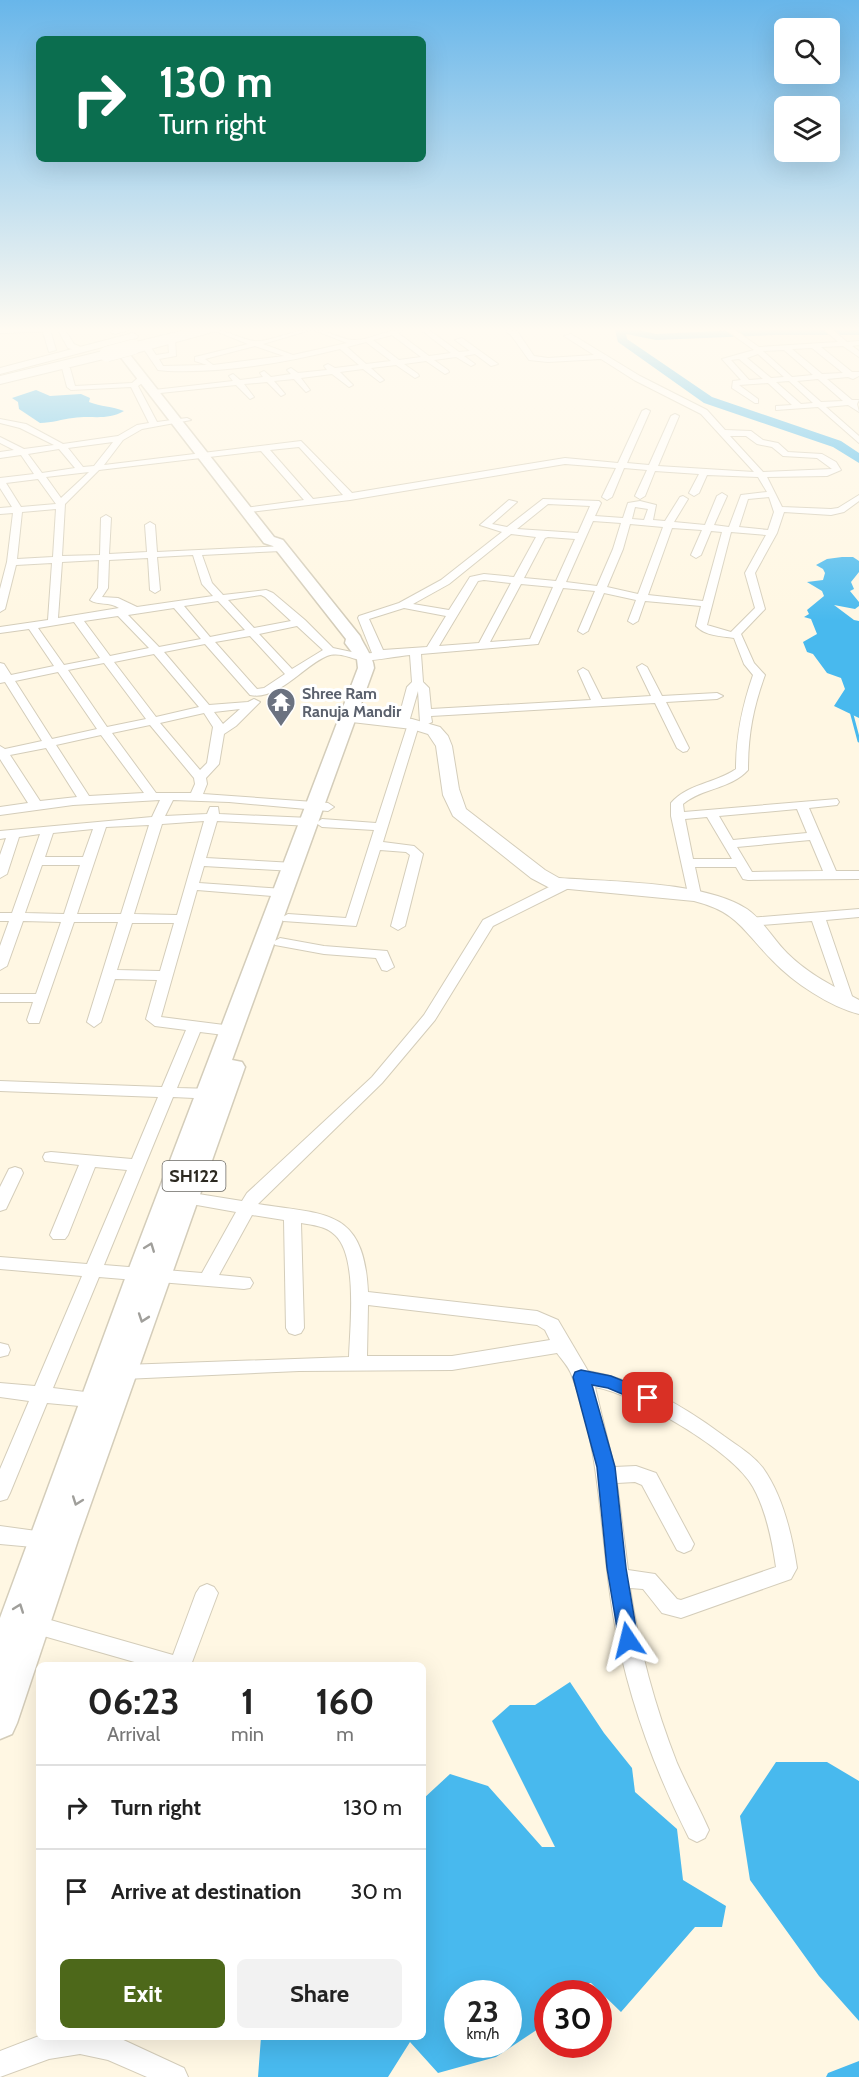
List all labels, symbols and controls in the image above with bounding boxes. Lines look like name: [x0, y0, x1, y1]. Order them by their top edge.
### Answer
map controls: [774, 18, 840, 162]
button: search: [774, 18, 840, 84]
text: 130 m: [159, 56, 273, 108]
icon: right: [60, 60, 138, 138]
button: layers: [774, 96, 840, 162]
text: Turn right: [159, 108, 266, 141]
place label: Shree Ram Ranuja Mandir: [302, 684, 402, 721]
temple icon: Shree Ram Ranuja Mandir: [265, 686, 297, 728]
road number: SH122: [162, 1161, 226, 1191]
one-way arrow: [143, 1242, 155, 1253]
one-way arrow: [137, 1312, 150, 1322]
pin: [622, 1372, 673, 1423]
icon: arrive: [631, 1381, 664, 1414]
one-way arrow: [71, 1495, 84, 1506]
one-way arrow: [12, 1603, 25, 1613]
position arrow: [596, 1608, 660, 1672]
text: 06:23: [88, 1679, 180, 1723]
text: 1: [241, 1679, 254, 1723]
text: 160: [316, 1679, 375, 1723]
text: Arrival: [107, 1722, 160, 1746]
text: min: [231, 1722, 264, 1746]
text: m: [336, 1722, 354, 1746]
icon: right: [60, 1791, 93, 1824]
text: Turn right: [111, 1794, 201, 1821]
text: 130 m: [343, 1794, 402, 1821]
icon: arrive: [60, 1875, 93, 1908]
text: Arrive at destination: [111, 1878, 301, 1905]
text: 30 m: [350, 1878, 402, 1905]
button: Exit: [60, 1959, 225, 2028]
button: Share: [237, 1959, 402, 2028]
speed limit sign: 30: [534, 1980, 612, 2058]
text: 23: [467, 1993, 499, 2030]
text: km/h: [467, 2025, 499, 2043]

